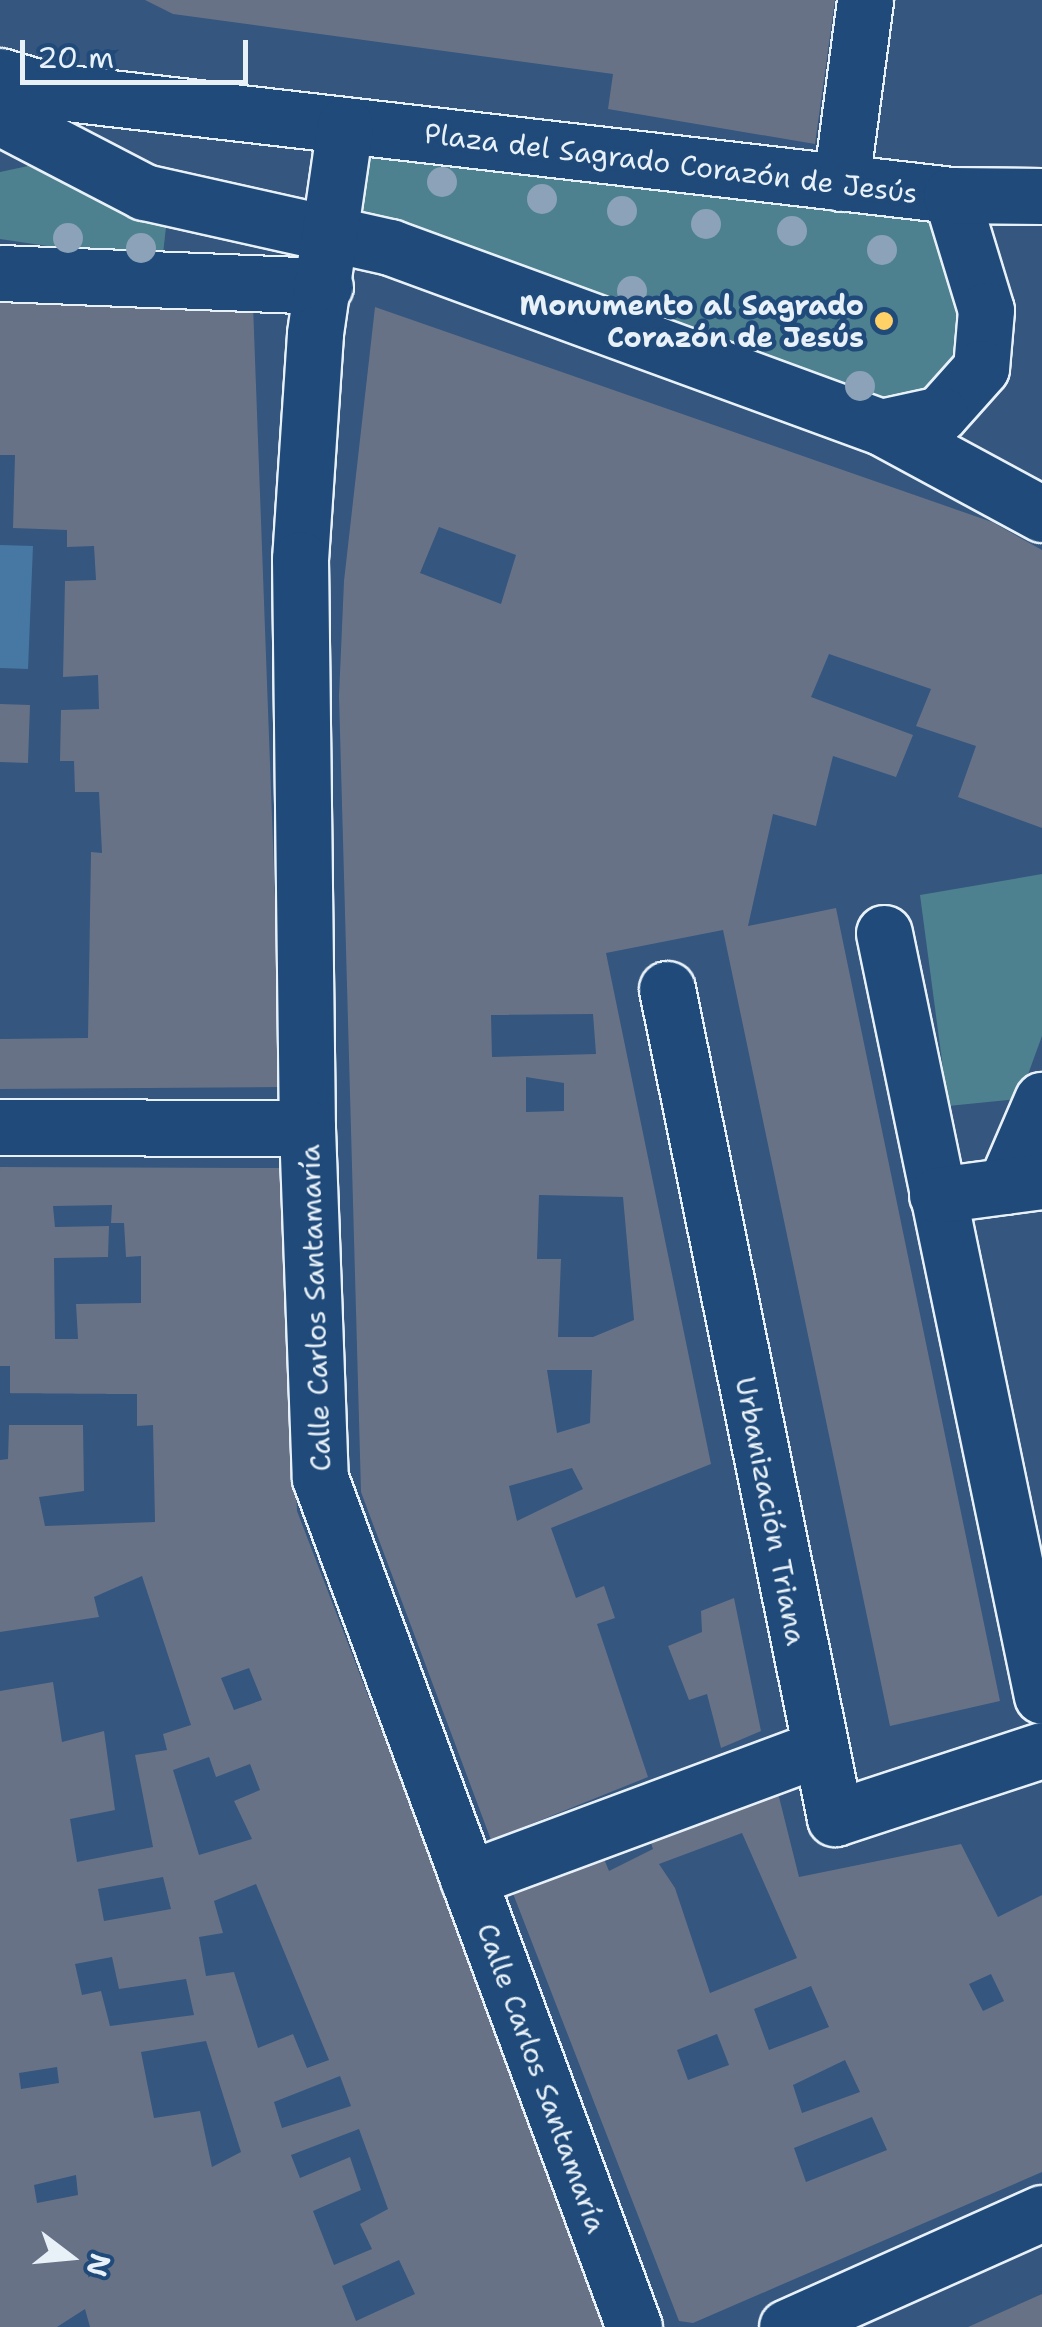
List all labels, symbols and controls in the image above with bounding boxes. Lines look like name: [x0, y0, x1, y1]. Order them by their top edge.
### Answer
scale bar: [25, 20, 252, 82]
text: 20 m: [37, 37, 114, 78]
street label: Plaza del Sagrado Corazón de Jesús: [422, 116, 920, 210]
place label: Monumento al Sagrado Corazón de Jesús: [520, 288, 864, 354]
marker: Monumento al Sagrado Corazón de Jesús: [873, 310, 895, 332]
street label: Calle Carlos Santamaría: [293, 1144, 337, 1472]
street label: Urbanización Triana: [728, 1374, 814, 1648]
street label: Calle Carlos Santamaría: [470, 1919, 614, 2237]
north arrow: [20, 2207, 120, 2307]
text: N: [78, 2249, 120, 2281]

